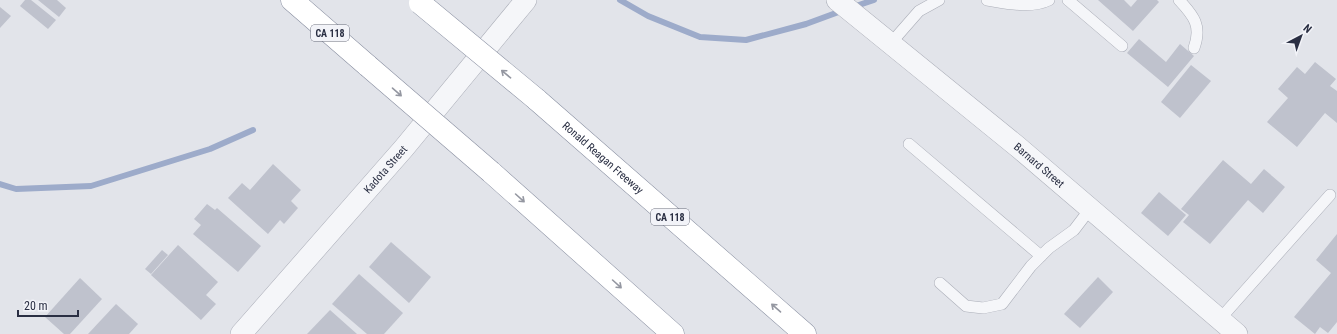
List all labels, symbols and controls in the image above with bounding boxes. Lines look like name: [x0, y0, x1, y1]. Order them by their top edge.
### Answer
north arrow: [1281, 16, 1321, 56]
text: N: [1300, 22, 1314, 36]
road number: CA 118: [311, 25, 349, 41]
one-way arrow: [500, 70, 511, 79]
one-way arrow: [392, 87, 403, 96]
street label: Ronald Reagan Freeway: [560, 119, 646, 197]
street label: Barnard Street: [1011, 140, 1067, 190]
street label: Kadota Street: [361, 143, 410, 196]
one-way arrow: [514, 194, 525, 203]
road number: CA 118: [651, 209, 689, 225]
one-way arrow: [612, 280, 622, 289]
scale bar: [18, 292, 78, 318]
text: 20 m: [24, 299, 48, 313]
one-way arrow: [771, 304, 781, 313]

